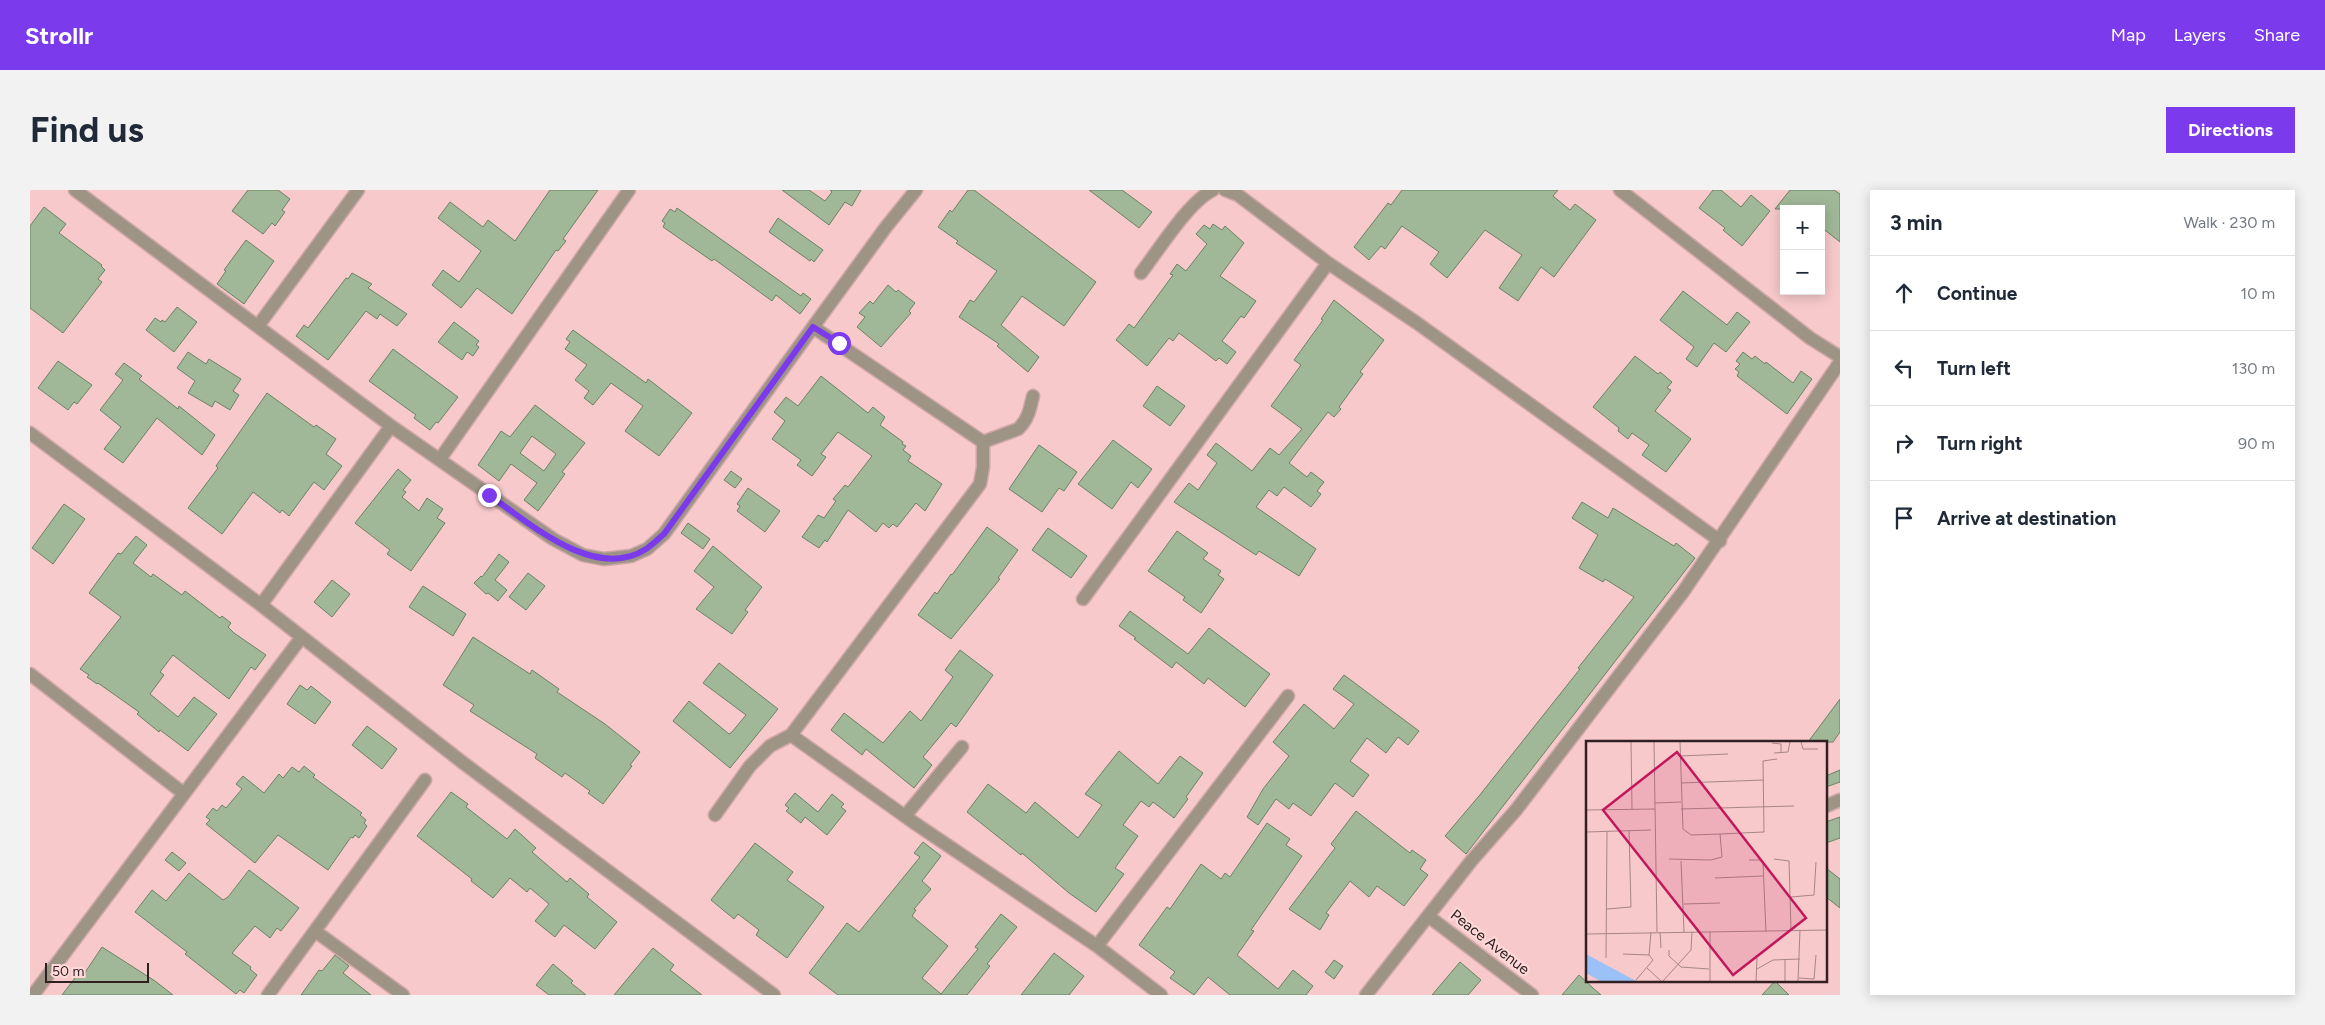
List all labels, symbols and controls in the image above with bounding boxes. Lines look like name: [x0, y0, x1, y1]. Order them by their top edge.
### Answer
text: Strollr: [25, 21, 93, 50]
text: Map: [2111, 24, 2146, 46]
text: Layers: [2174, 24, 2226, 46]
text: Share: [2254, 24, 2300, 46]
button: Directions: [2166, 107, 2295, 153]
text: Find us: [30, 109, 144, 151]
map controls: [1780, 205, 1825, 295]
button: +: [1780, 205, 1825, 250]
text: 3 min: [1890, 210, 1942, 235]
text: Walk · 230 m: [2183, 213, 2275, 232]
button: −: [1780, 250, 1825, 295]
icon: ahead: [1890, 279, 1918, 307]
text: Continue: [1937, 282, 2017, 305]
text: 10 m: [2241, 284, 2275, 303]
route start: [828, 332, 851, 355]
icon: left: [1890, 354, 1918, 382]
text: Turn left: [1937, 357, 2011, 380]
text: 130 m: [2232, 359, 2275, 378]
icon: right: [1890, 429, 1918, 457]
text: Turn right: [1937, 432, 2023, 455]
text: 90 m: [2238, 434, 2275, 453]
route end: [478, 484, 501, 507]
icon: arrive: [1890, 504, 1918, 532]
text: Arrive at destination: [1937, 507, 2116, 530]
inset map: [1586, 741, 1828, 982]
street label: Peace Avenue: [1447, 906, 1533, 978]
scale bar: [45, 960, 149, 983]
text: 50 m: [52, 963, 84, 980]

